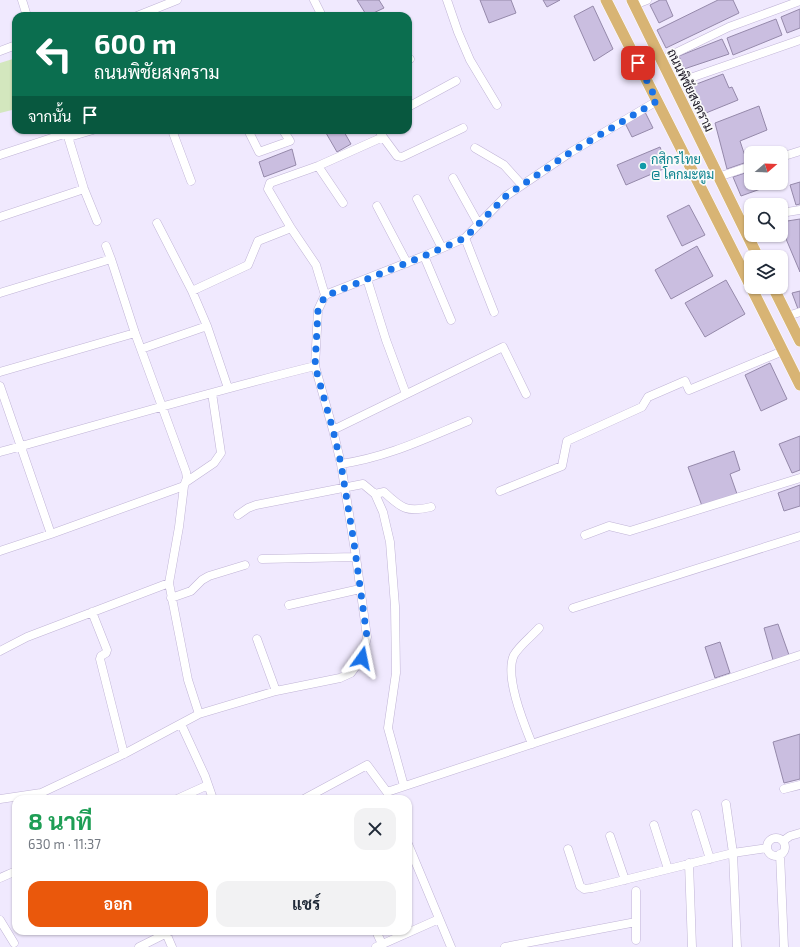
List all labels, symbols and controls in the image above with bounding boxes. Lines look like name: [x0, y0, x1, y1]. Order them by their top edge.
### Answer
text: 600 m: [94, 26, 177, 60]
icon: left: [28, 28, 80, 80]
pin: [621, 46, 655, 80]
street label: ถนนพิชัยสงคราม: [664, 46, 718, 134]
icon: arrive: [627, 52, 649, 74]
text: ถนนพิชัยสงคราม: [94, 61, 220, 83]
icon: arrive: [79, 104, 101, 126]
text: จากนั้น: [28, 107, 71, 125]
north arrow: [744, 146, 788, 190]
map controls: [744, 146, 788, 294]
place label: กสิกรไทย @ โคกมะตูม: [651, 151, 714, 184]
marker: กสิกรไทย @ โคกมะตูม: [638, 161, 648, 171]
button: search: [744, 198, 788, 242]
button: layers: [744, 250, 788, 294]
position arrow: [341, 637, 383, 679]
text: 8 นาที: [28, 806, 92, 835]
button: close: [354, 808, 396, 850]
text: 630 m · 11:37: [28, 836, 101, 852]
button: ออก: [28, 881, 208, 927]
button: แชร์: [216, 881, 396, 927]

